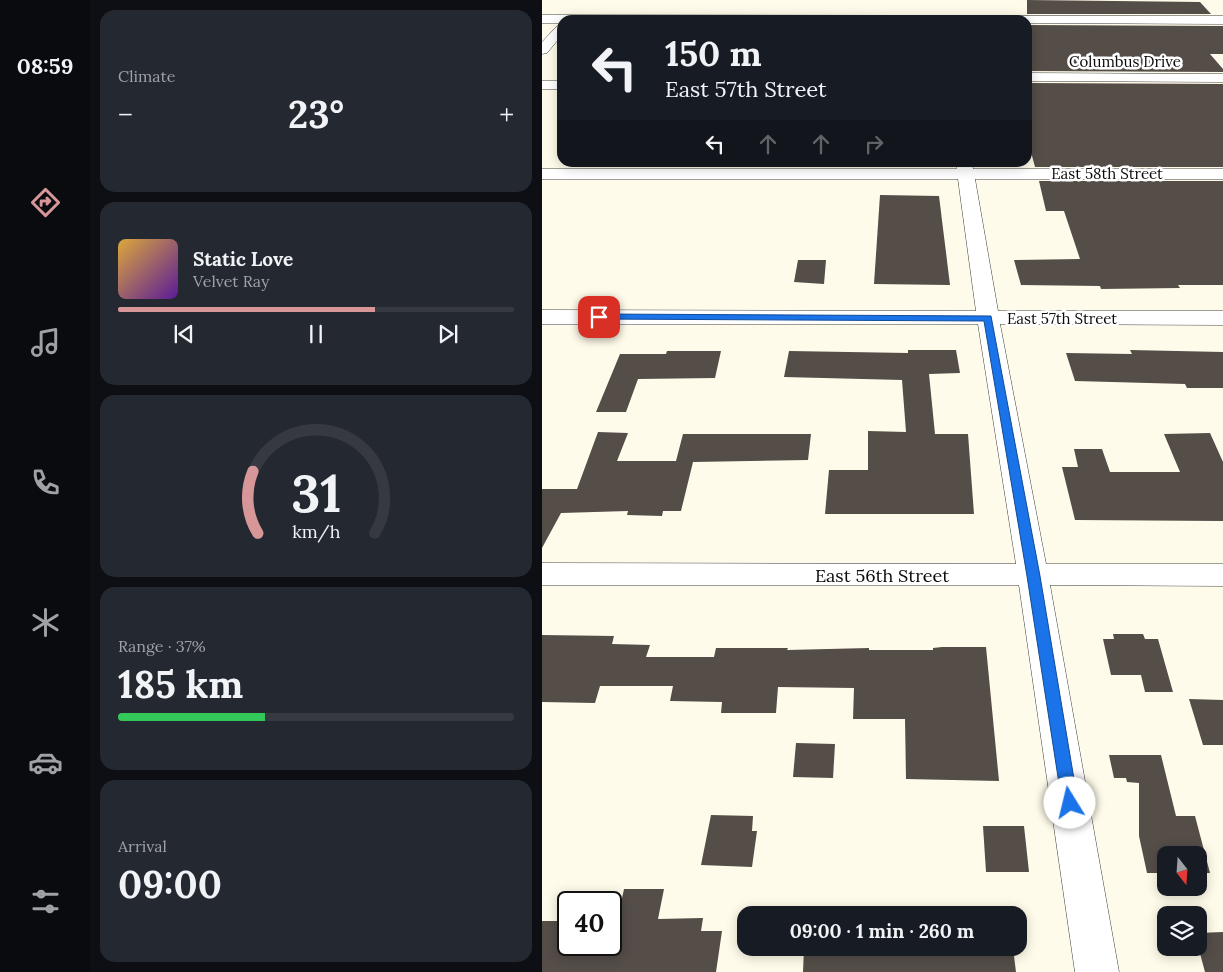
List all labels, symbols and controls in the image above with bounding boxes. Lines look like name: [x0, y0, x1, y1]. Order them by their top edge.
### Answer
text: 150 m: [665, 31, 762, 76]
icon: left: [582, 35, 647, 100]
text: 08:59: [17, 52, 73, 80]
street label: Columbus Drive: [1069, 52, 1181, 71]
text: Climate: [118, 66, 175, 86]
text: East 57th Street: [665, 75, 827, 103]
text: 23°: [288, 90, 344, 138]
text: −: [118, 97, 133, 133]
text: +: [499, 97, 514, 133]
icon: left: [701, 130, 729, 158]
icon: ahead: [754, 130, 782, 158]
icon: ahead: [807, 130, 835, 158]
icon: right: [860, 130, 888, 158]
street label: East 58th Street: [1051, 164, 1163, 183]
icon: directions: [28, 185, 63, 220]
text: Static Love: [193, 247, 293, 271]
text: Velvet Ray: [193, 271, 269, 291]
pin: [578, 296, 620, 338]
icon: arrive: [585, 303, 613, 331]
street label: East 57th Street: [1007, 309, 1117, 328]
icon: previous: [170, 320, 198, 348]
icon: pause: [302, 320, 330, 348]
icon: next: [434, 320, 462, 348]
icon: music: [28, 325, 63, 360]
text: 31: [291, 460, 341, 526]
icon: phone: [28, 465, 63, 500]
text: km/h: [292, 520, 340, 543]
street label: East 56th Street: [815, 564, 949, 587]
icon: climate: [28, 605, 63, 640]
text: Range · 37%: [118, 636, 206, 656]
text: 185 km: [118, 660, 243, 708]
icon: car: [28, 745, 63, 780]
position arrow: [1043, 776, 1095, 828]
text: Arrival: [118, 836, 167, 856]
north arrow: [1157, 846, 1207, 896]
map controls: [1157, 846, 1207, 956]
text: 09:00: [118, 860, 222, 908]
icon: filters: [28, 884, 63, 919]
speed limit sign: 40: [557, 891, 622, 956]
button: layers: [1157, 906, 1207, 956]
text: 09:00 · 1 min · 260 m: [790, 919, 974, 943]

